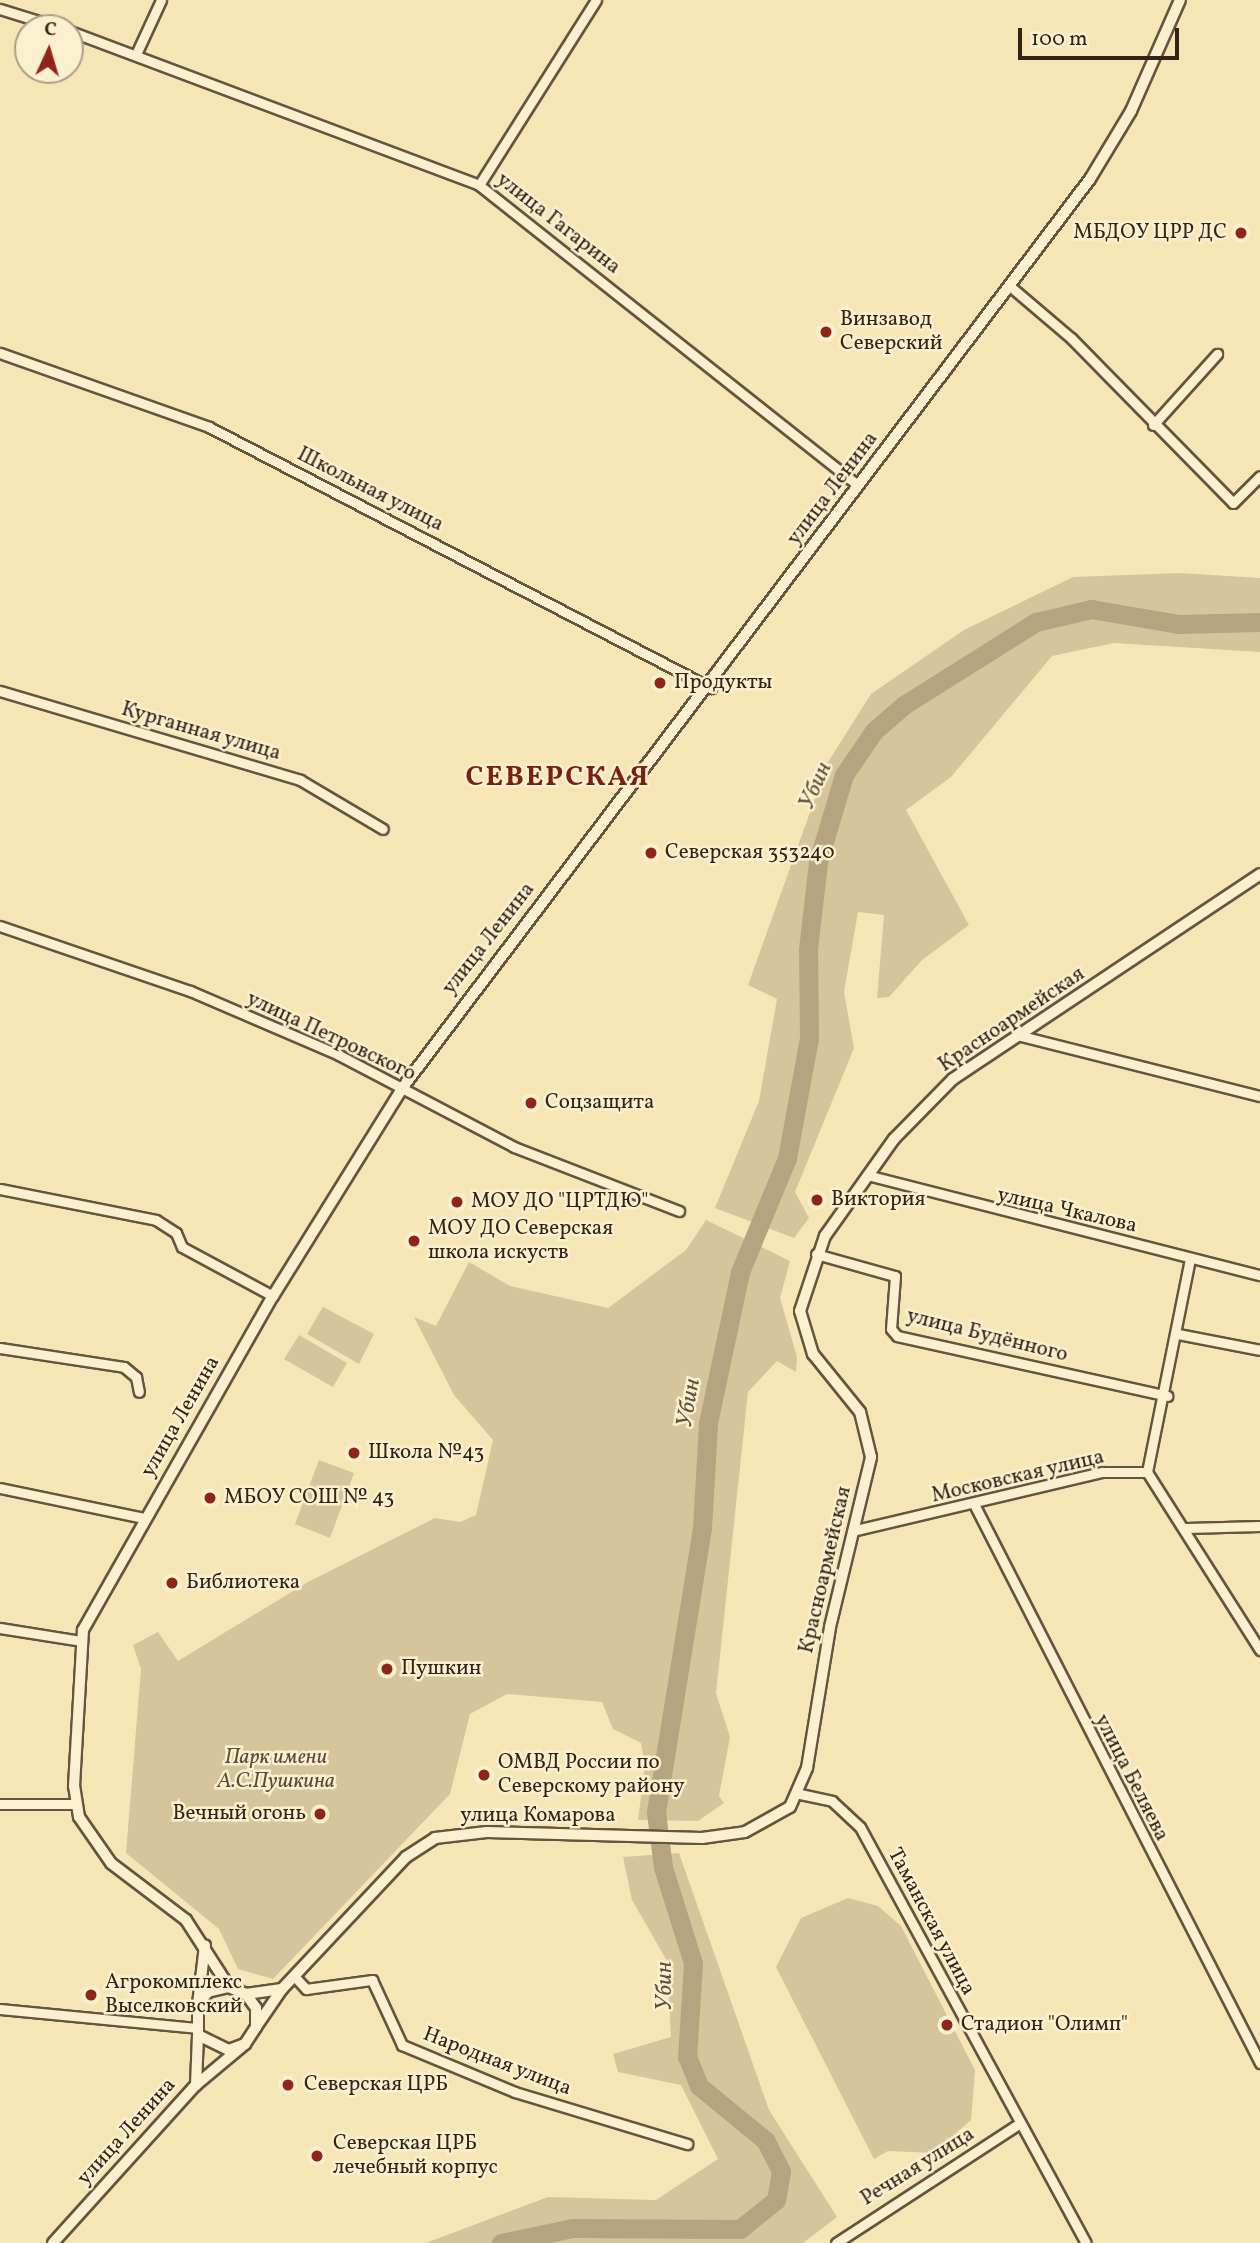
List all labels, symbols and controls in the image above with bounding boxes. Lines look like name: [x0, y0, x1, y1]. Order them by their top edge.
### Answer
north arrow: [14, 14, 84, 84]
scale bar: [1022, 14, 1183, 58]
text: С: [43, 17, 57, 43]
text: 100 m: [1031, 25, 1088, 54]
street label: улица Гагарина: [491, 168, 625, 280]
place label: МБДОУ ЦРР ДС: [1073, 220, 1227, 246]
marker: МБДОУ ЦРР ДС: [1233, 225, 1249, 241]
place label: Винзавод Северский: [840, 307, 942, 357]
marker: Винзавод Северский: [818, 324, 834, 340]
street label: улица Ленина: [782, 427, 884, 551]
street label: Школьная улица: [292, 442, 448, 538]
place label: Продукты: [674, 670, 772, 696]
marker: Продукты: [652, 675, 668, 691]
street label: Курганная улица: [118, 697, 284, 767]
water label: Убин: [793, 758, 839, 814]
district label: СЕВЕРСКАЯ: [467, 761, 649, 795]
place label: Северская 353240: [665, 840, 835, 866]
marker: Северская 353240: [643, 845, 659, 861]
street label: улица Ленина: [437, 878, 541, 1000]
street label: Красноармейская: [934, 962, 1090, 1078]
street label: улица Петровского: [242, 987, 420, 1087]
place label: Соцзащита: [545, 1090, 654, 1116]
marker: Соцзащита: [523, 1095, 539, 1111]
street label: улица Чкалова: [995, 1183, 1139, 1239]
place label: Виктория: [831, 1187, 926, 1213]
place label: МОУ ДО "ЦРТДЮ": [471, 1189, 649, 1215]
marker: Виктория: [809, 1192, 825, 1208]
marker: МОУ ДО "ЦРТДЮ": [449, 1194, 465, 1210]
place label: МОУ ДО Северская школа искуств: [428, 1216, 614, 1266]
marker: МОУ ДО Северская школа искуств: [406, 1233, 422, 1249]
street label: улица Будённого: [904, 1304, 1070, 1368]
street label: улица Ленина: [136, 1352, 226, 1482]
water label: Убин: [671, 1376, 707, 1430]
place label: Школа №43: [368, 1440, 484, 1466]
marker: Школа №43: [346, 1445, 362, 1461]
street label: Московская улица: [929, 1445, 1107, 1509]
street label: Красноармейская: [795, 1484, 857, 1656]
place label: МБОУ СОШ № 43: [224, 1485, 395, 1511]
marker: МБОУ СОШ № 43: [202, 1490, 218, 1506]
place label: Библиотека: [186, 1570, 300, 1596]
marker: Библиотека: [164, 1575, 180, 1591]
place label: Пушкин: [401, 1656, 482, 1682]
marker: Пушкин: [379, 1661, 395, 1677]
street label: улица Беляева: [1088, 1710, 1174, 1846]
park label: Парк имени А.С.Пушкина: [217, 1745, 335, 1795]
place label: ОМВД России по Северскому району: [498, 1750, 685, 1800]
marker: ОМВД России по Северскому району: [476, 1767, 492, 1783]
place label: Вечный огонь: [172, 1801, 306, 1827]
street label: улица Комарова: [460, 1803, 616, 1829]
marker: Вечный огонь: [312, 1806, 328, 1822]
street label: Таманская улица: [881, 1844, 981, 2000]
water label: Убин: [651, 1961, 679, 2011]
place label: Агрокомплекс Выселковский: [105, 1970, 243, 2020]
marker: Агрокомплекс Выселковский: [83, 1987, 99, 2003]
place label: Стадион "Олимп": [961, 2012, 1128, 2038]
marker: Стадион "Олимп": [939, 2017, 955, 2033]
street label: Народная улица: [419, 2022, 575, 2102]
place label: Северская ЦРБ: [304, 2072, 448, 2098]
street label: улица Ленина: [72, 2073, 182, 2191]
marker: Северская ЦРБ: [278, 2075, 298, 2095]
street label: Речная улица: [856, 2122, 980, 2212]
place label: Северская ЦРБ лечебный корпус: [333, 2131, 498, 2181]
marker: Северская ЦРБ лечебный корпус: [307, 2146, 327, 2166]

